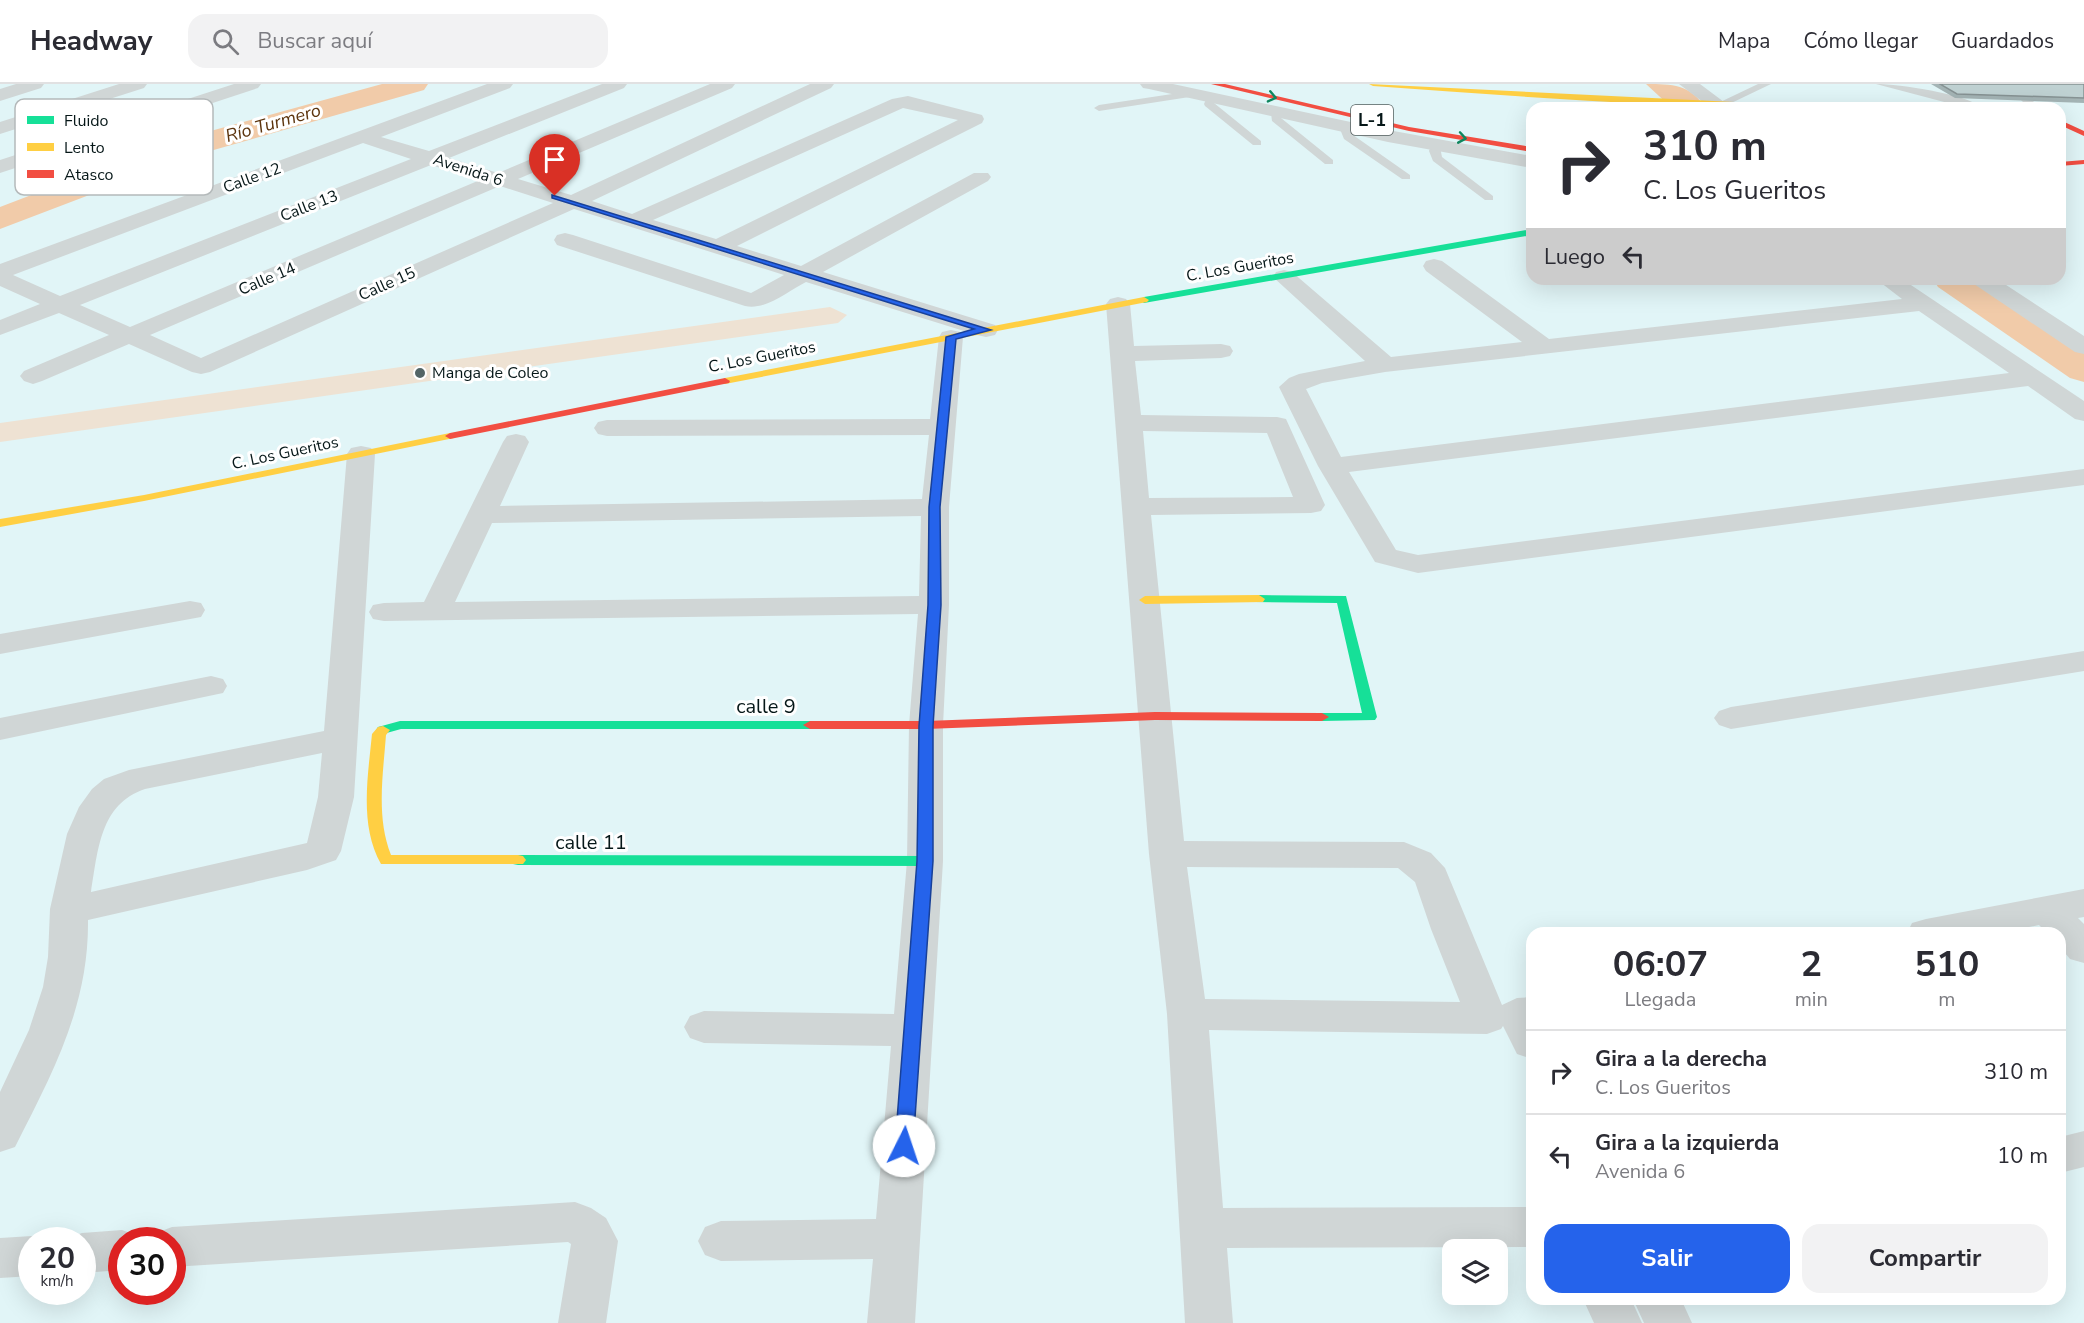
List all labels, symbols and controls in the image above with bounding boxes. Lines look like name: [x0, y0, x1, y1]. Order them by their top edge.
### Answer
search box: [188, 14, 608, 68]
text: Headway: [30, 22, 152, 60]
icon: search: [209, 25, 242, 58]
text: Buscar aquí: [257, 26, 372, 56]
text: Mapa: [1718, 27, 1770, 55]
text: Cómo llegar: [1803, 27, 1918, 55]
text: Guardados: [1951, 27, 2054, 55]
one-way arrow: [1267, 90, 1277, 103]
water label: Río Turmero: [222, 98, 324, 148]
legend: [15, 99, 213, 195]
road number: L-1: [1351, 105, 1393, 135]
text: Fluido: [64, 110, 109, 132]
text: 310 m: [1643, 118, 1767, 175]
icon: right: [1544, 126, 1622, 204]
one-way arrow: [1457, 131, 1467, 144]
pin: [529, 134, 580, 196]
text: Lento: [64, 137, 105, 159]
icon: arrive: [538, 143, 571, 176]
street label: Avenida 6: [430, 148, 506, 192]
street label: Calle 12: [220, 157, 284, 199]
text: Atasco: [64, 164, 113, 186]
text: C. Los Gueritos: [1643, 172, 1826, 209]
street label: Calle 13: [277, 185, 341, 227]
icon: left: [1617, 240, 1650, 273]
text: Luego: [1544, 242, 1605, 272]
street label: C. Los Gueritos: [1185, 247, 1295, 287]
street label: Calle 14: [235, 257, 299, 301]
street label: Calle 15: [355, 262, 419, 306]
street label: C. Los Gueritos: [707, 336, 817, 378]
place label: Manga de Coleo: [432, 362, 548, 384]
marker: Manga de Coleo: [413, 366, 427, 380]
street label: C. Los Gueritos: [230, 431, 340, 475]
street label: calle 9: [736, 693, 796, 720]
street label: calle 11: [555, 829, 627, 856]
text: 06:07: [1613, 940, 1708, 989]
text: 2: [1800, 940, 1822, 989]
text: 510: [1914, 940, 1979, 989]
text: Llegada: [1624, 986, 1696, 1013]
text: min: [1795, 986, 1828, 1013]
text: m: [1938, 986, 1955, 1013]
text: Gira a la derecha: [1595, 1044, 1767, 1074]
icon: right: [1544, 1056, 1577, 1089]
text: 310 m: [1984, 1057, 2048, 1087]
text: C. Los Gueritos: [1595, 1074, 1731, 1101]
position arrow: [872, 1114, 936, 1178]
text: Gira a la izquierda: [1595, 1128, 1779, 1158]
icon: left: [1544, 1140, 1577, 1173]
text: 10 m: [1997, 1141, 2048, 1171]
text: Avenida 6: [1595, 1158, 1685, 1185]
button: Salir: [1544, 1224, 1790, 1293]
button: Compartir: [1802, 1224, 2048, 1293]
speed limit sign: 30: [108, 1227, 186, 1305]
text: 20: [39, 1238, 75, 1279]
map controls: [1442, 1239, 1508, 1305]
button: layers: [1442, 1239, 1508, 1305]
text: km/h: [40, 1271, 74, 1291]

